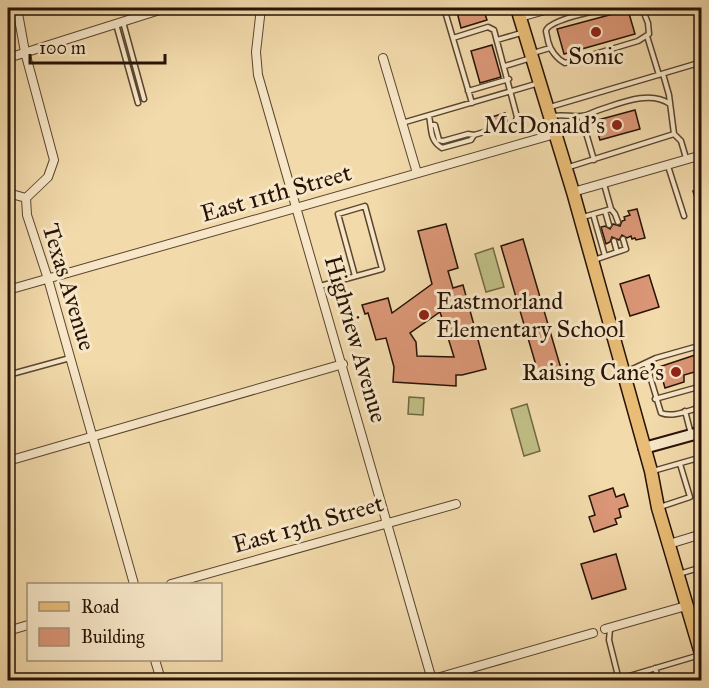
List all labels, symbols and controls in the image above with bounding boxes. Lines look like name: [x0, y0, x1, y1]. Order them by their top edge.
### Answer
marker: Sonic: [589, 25, 603, 39]
scale bar: [30, 27, 165, 65]
text: 100 m: [39, 37, 86, 59]
place label: Sonic: [568, 41, 624, 71]
place label: McDonald's: [483, 110, 605, 140]
marker: McDonald's: [610, 118, 624, 132]
street label: East 11th Street: [197, 157, 355, 229]
street label: Texas Avenue: [35, 220, 103, 354]
street label: Highview Avenue: [318, 252, 394, 426]
place label: Eastmorland Elementary School: [436, 286, 625, 344]
marker: Eastmorland Elementary School: [417, 308, 431, 322]
place label: Raising Cane's: [522, 357, 664, 387]
marker: Raising Cane's: [669, 365, 683, 379]
street label: East 13th Street: [229, 488, 387, 560]
legend: [27, 583, 222, 661]
text: Road: [81, 596, 119, 618]
text: Building: [81, 626, 145, 649]

